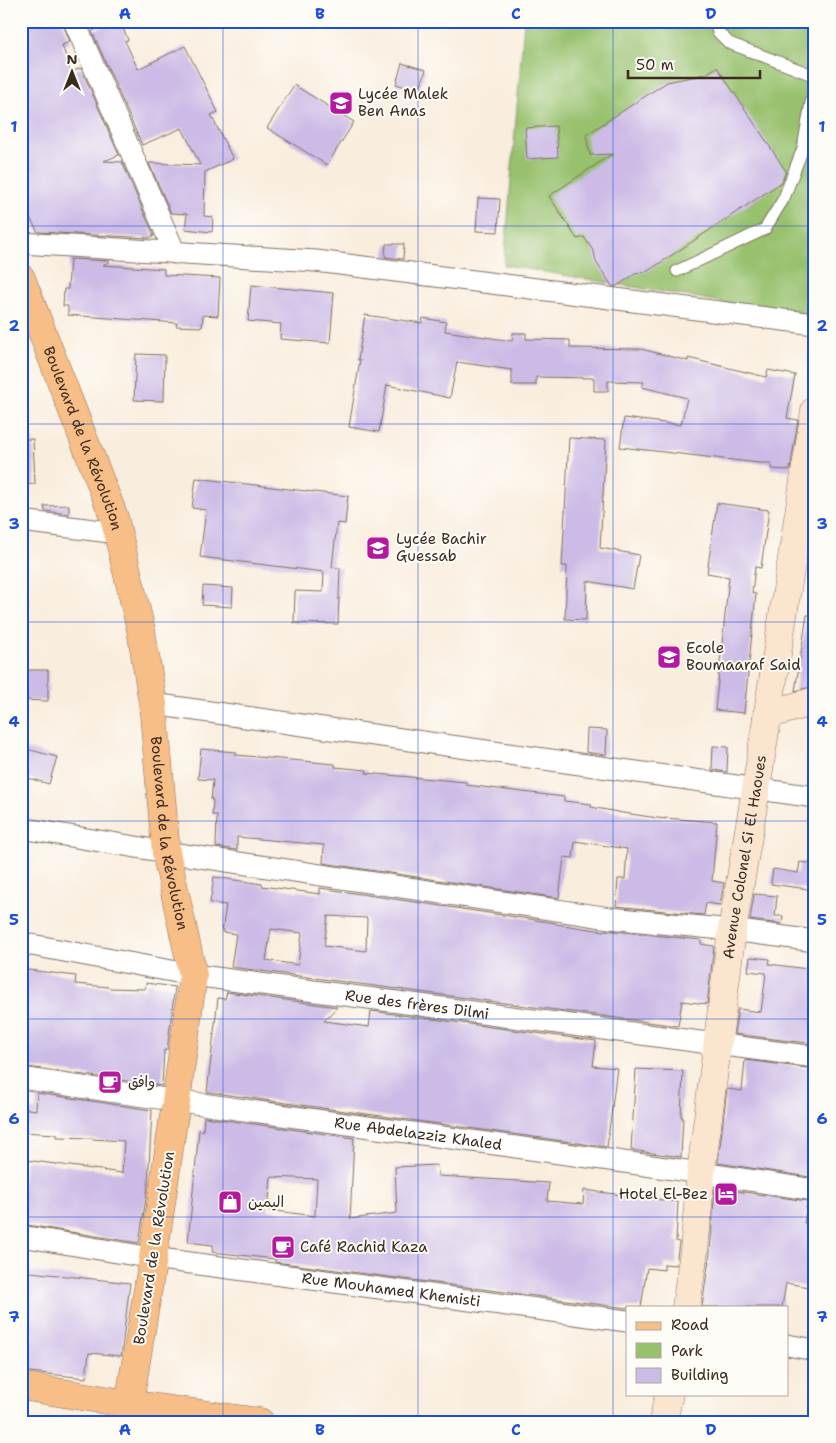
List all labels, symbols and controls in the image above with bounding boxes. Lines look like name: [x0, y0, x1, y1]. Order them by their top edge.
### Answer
text: A: [119, 3, 131, 24]
text: B: [315, 3, 325, 24]
text: C: [511, 3, 521, 24]
text: D: [705, 3, 717, 24]
north arrow: [48, 48, 98, 98]
scale bar: [628, 48, 761, 80]
text: N: [66, 50, 78, 68]
text: 50 m: [636, 55, 674, 75]
place label: Lycée Malek Ben Anas: [358, 84, 448, 121]
school or university icon: Lycée Malek Ben Anas: [328, 90, 354, 116]
text: 1: [10, 116, 18, 137]
text: 1: [818, 116, 826, 137]
text: 2: [8, 315, 20, 336]
text: 2: [816, 315, 828, 336]
street label: Boulevard de la Révolution: [39, 343, 127, 532]
text: 3: [8, 513, 20, 534]
text: 3: [816, 513, 828, 534]
place label: Lycée Bachir Guessab: [396, 529, 487, 566]
school or university icon: Lycée Bachir Guessab: [365, 535, 391, 561]
place label: Ecole Boumaaraf Said: [686, 638, 801, 675]
school or university icon: Ecole Boumaaraf Said: [656, 644, 682, 670]
text: 4: [8, 711, 20, 732]
text: 4: [816, 711, 828, 732]
street label: Boulevard de la Révolution: [146, 736, 193, 932]
street label: Avenue Colonel Si El Haoues: [718, 754, 771, 960]
text: 5: [9, 909, 19, 930]
text: 5: [817, 909, 827, 930]
street label: Rue des frères Dilmi: [344, 985, 490, 1024]
cafe icon: وافق: [97, 1069, 123, 1095]
place label: وافق: [128, 1072, 155, 1092]
text: 6: [8, 1108, 20, 1129]
text: 6: [816, 1108, 828, 1129]
street label: Rue Abdelazziz Khaled: [333, 1112, 504, 1155]
street label: Boulevard de la Révolution: [129, 1150, 179, 1346]
hotel icon: Hotel El-Bez: [713, 1181, 739, 1207]
place label: Hotel El-Bez: [619, 1184, 708, 1204]
shop icon: اليمين: [217, 1189, 243, 1215]
place label: اليمين: [248, 1192, 284, 1212]
cafe icon: Café Rachid Kaza: [270, 1234, 296, 1260]
place label: Café Rachid Kaza: [300, 1237, 428, 1257]
street label: Rue Mouhamed Khemisti: [301, 1268, 482, 1311]
text: 7: [8, 1306, 20, 1327]
legend: [626, 1306, 788, 1396]
text: 7: [816, 1306, 828, 1327]
text: Road: [671, 1315, 709, 1335]
text: Park: [671, 1341, 703, 1361]
text: Building: [671, 1365, 728, 1385]
text: A: [119, 1419, 131, 1440]
text: B: [315, 1419, 325, 1440]
text: C: [511, 1419, 521, 1440]
text: D: [705, 1419, 717, 1440]

